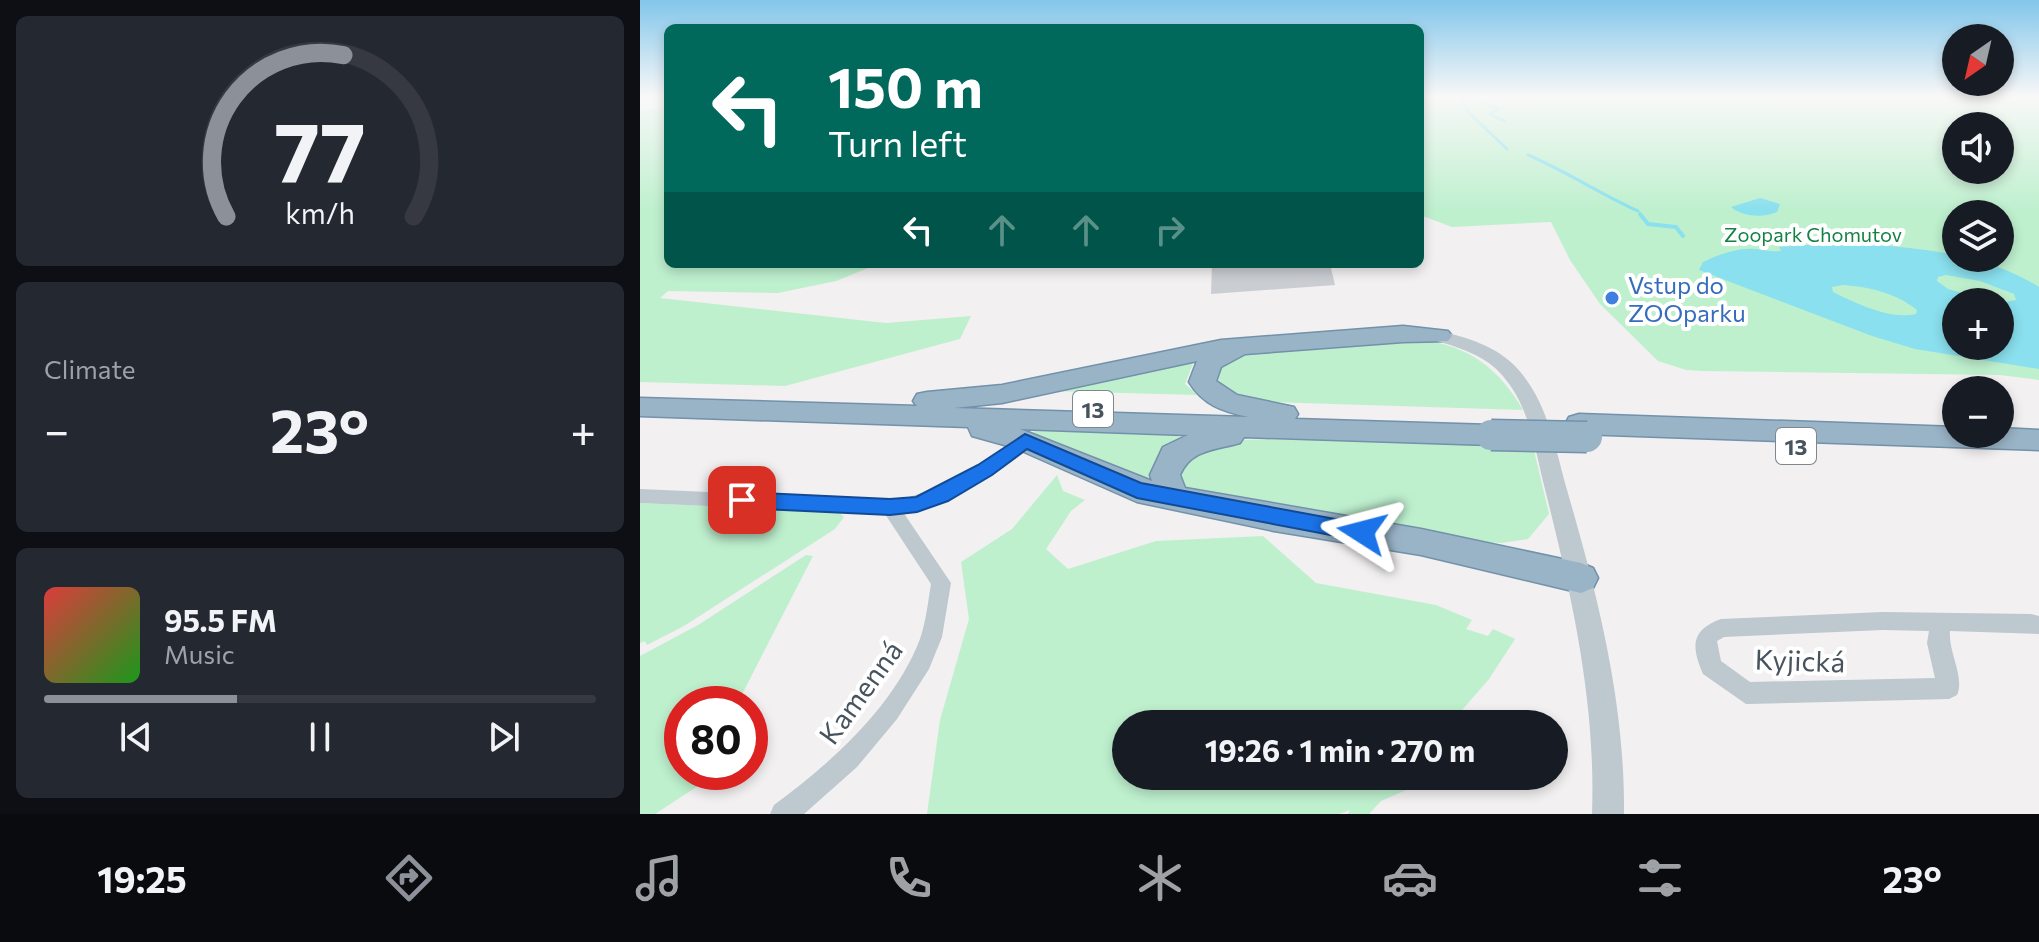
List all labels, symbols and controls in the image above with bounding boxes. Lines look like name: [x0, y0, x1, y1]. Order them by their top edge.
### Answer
north arrow: [1942, 24, 2014, 96]
map controls: [1942, 24, 2014, 448]
text: 150 m: [828, 51, 983, 120]
icon: left: [696, 56, 800, 160]
text: 77: [274, 98, 366, 200]
button: sound: [1942, 112, 2014, 184]
text: Turn left: [828, 120, 967, 164]
text: km/h: [285, 195, 355, 230]
button: layers: [1942, 200, 2014, 272]
icon: left: [896, 208, 940, 252]
icon: ahead: [980, 208, 1024, 252]
icon: ahead: [1064, 208, 1108, 252]
icon: right: [1148, 208, 1192, 252]
park label: Zoopark Chomutov: [1724, 222, 1902, 246]
place label: Vstup do ZOOparku: [1628, 270, 1746, 327]
button: +: [1942, 288, 2014, 360]
marker: Vstup do ZOOparku: [1603, 289, 1621, 307]
text: Climate: [44, 353, 136, 384]
button: −: [1942, 376, 2014, 448]
road number: 13: [1073, 391, 1113, 427]
text: 23°: [270, 392, 369, 465]
text: −: [44, 402, 69, 456]
text: +: [570, 402, 596, 456]
road number: 13: [1776, 428, 1816, 464]
pin: [708, 466, 776, 534]
icon: arrive: [720, 478, 764, 522]
position arrow: [1320, 490, 1404, 574]
text: 95.5 FM: [164, 601, 277, 638]
street label: Kamenná: [811, 634, 909, 750]
text: Music: [164, 638, 235, 669]
street label: Kyjická: [1754, 641, 1846, 679]
speed limit sign: 80: [664, 686, 768, 790]
icon: previous: [114, 715, 158, 759]
icon: pause: [298, 715, 342, 759]
icon: next: [482, 715, 526, 759]
text: 19:26 · 1 min · 270 m: [1205, 731, 1475, 768]
icon: directions: [381, 850, 437, 906]
icon: music: [631, 850, 687, 906]
icon: phone: [881, 850, 937, 906]
icon: climate: [1132, 850, 1188, 906]
icon: car: [1382, 850, 1438, 906]
icon: filters: [1632, 850, 1688, 906]
text: 19:25: [97, 856, 187, 900]
text: 23°: [1882, 856, 1942, 900]

